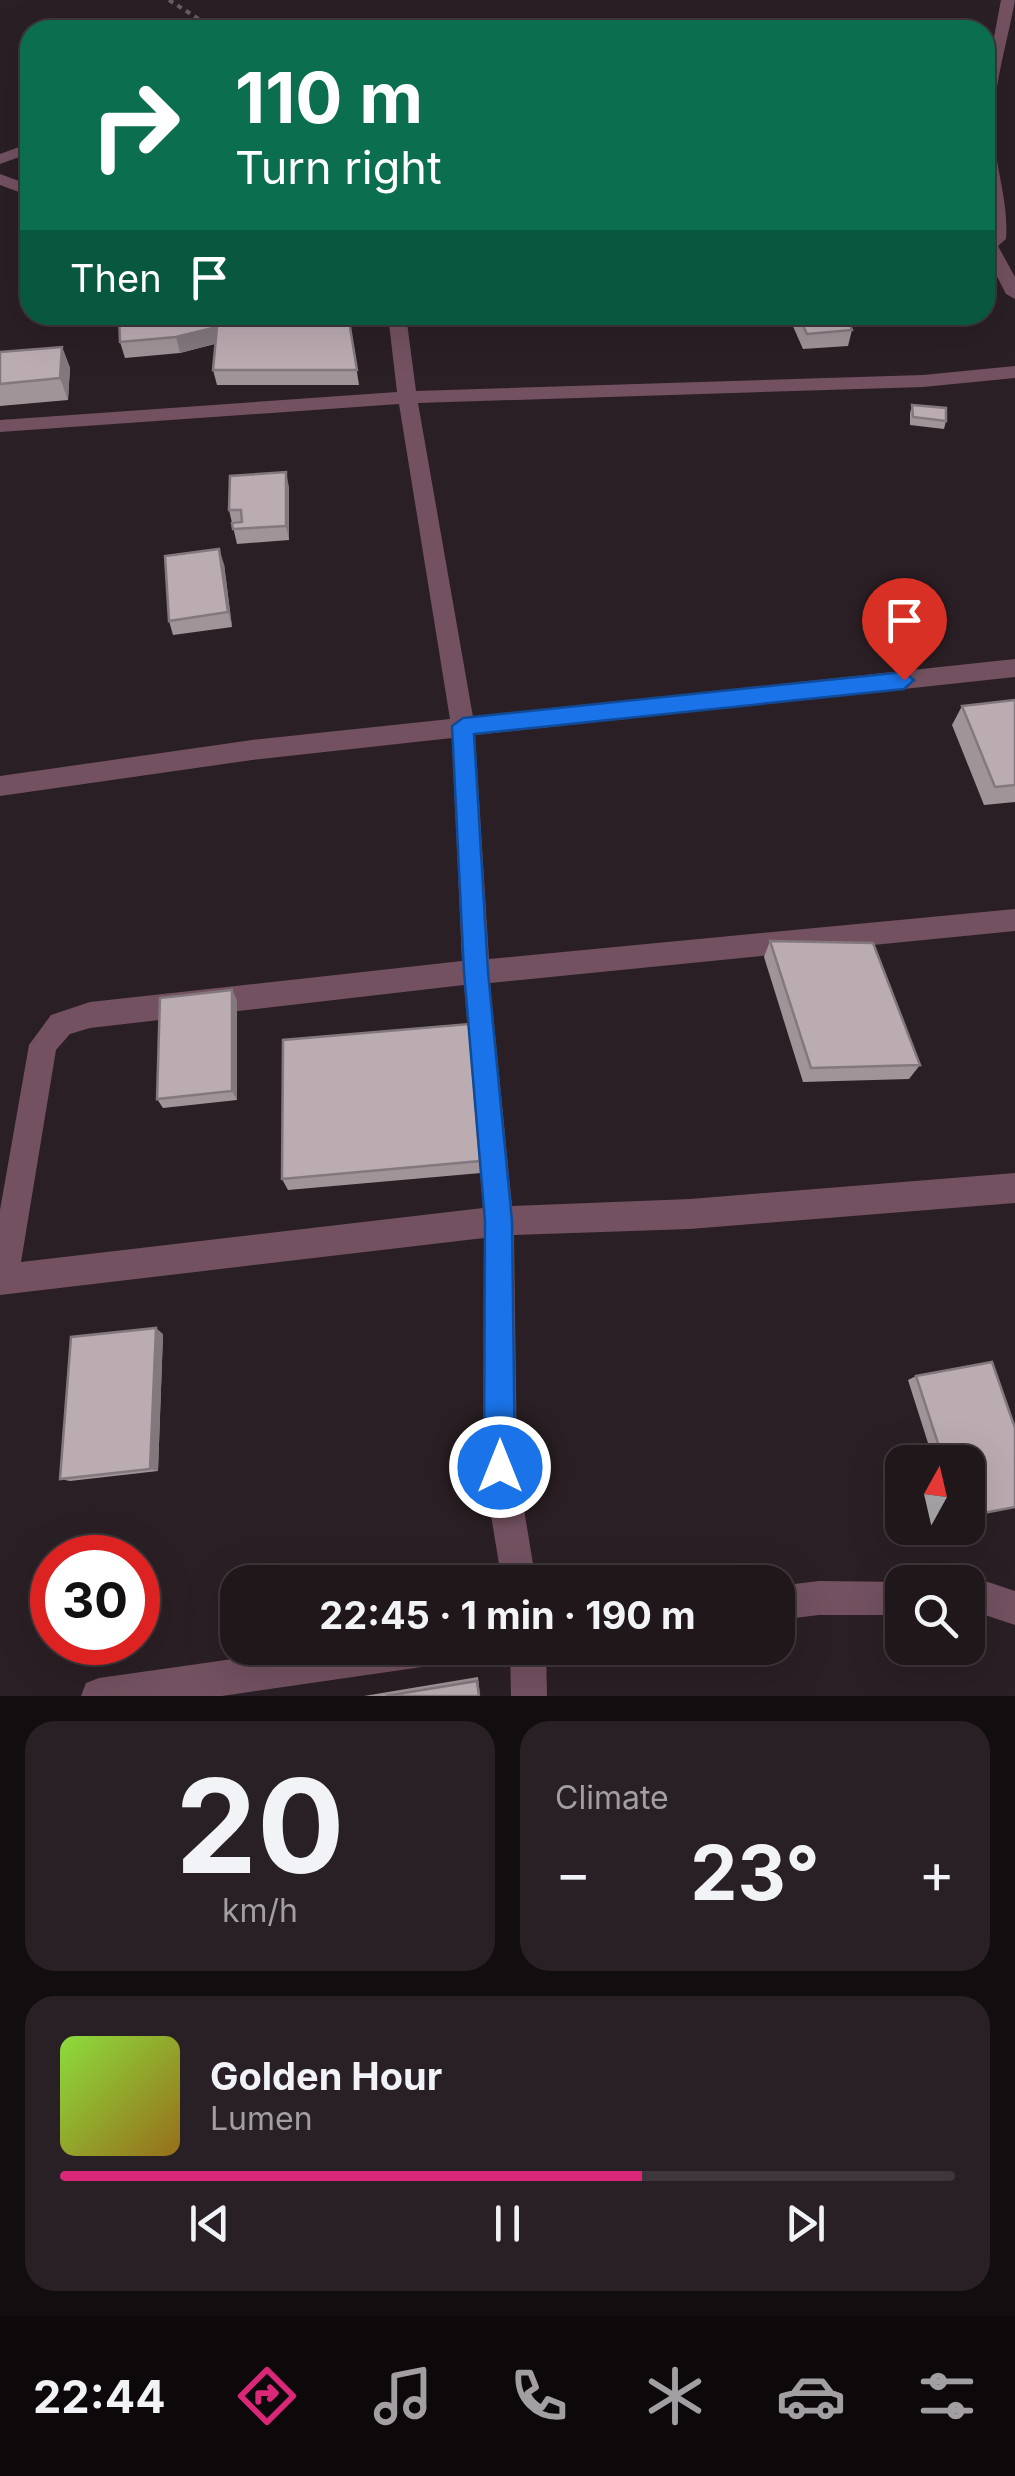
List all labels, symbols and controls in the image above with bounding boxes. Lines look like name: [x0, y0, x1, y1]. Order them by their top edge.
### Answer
text: 110 m: [235, 55, 423, 140]
icon: right: [70, 60, 200, 190]
text: Turn right: [235, 140, 442, 195]
icon: arrive: [182, 250, 237, 305]
text: Then: [70, 255, 162, 301]
pin: [862, 578, 947, 681]
icon: arrive: [877, 593, 932, 648]
position arrow: [448, 1415, 552, 1519]
north arrow: [885, 1445, 985, 1545]
map controls: [885, 1445, 985, 1665]
speed limit sign: 30: [30, 1535, 160, 1665]
button: search: [885, 1565, 985, 1665]
text: 22:45 · 1 min · 190 m: [319, 1592, 696, 1638]
text: 20: [175, 1747, 345, 1904]
text: Climate: [555, 1778, 669, 1817]
text: 23°: [690, 1827, 820, 1918]
text: −: [555, 1840, 591, 1906]
text: +: [919, 1840, 955, 1906]
text: km/h: [222, 1891, 298, 1930]
text: Golden Hour: [210, 2053, 442, 2099]
text: Lumen: [210, 2099, 313, 2138]
icon: previous: [182, 2196, 237, 2251]
icon: pause: [480, 2196, 535, 2251]
icon: next: [778, 2196, 833, 2251]
icon: directions: [232, 2361, 302, 2431]
icon: music: [368, 2361, 438, 2431]
icon: phone: [504, 2361, 574, 2431]
icon: climate: [640, 2361, 710, 2431]
icon: car: [776, 2361, 846, 2431]
icon: filters: [912, 2361, 982, 2431]
text: 22:44: [33, 2369, 166, 2424]

